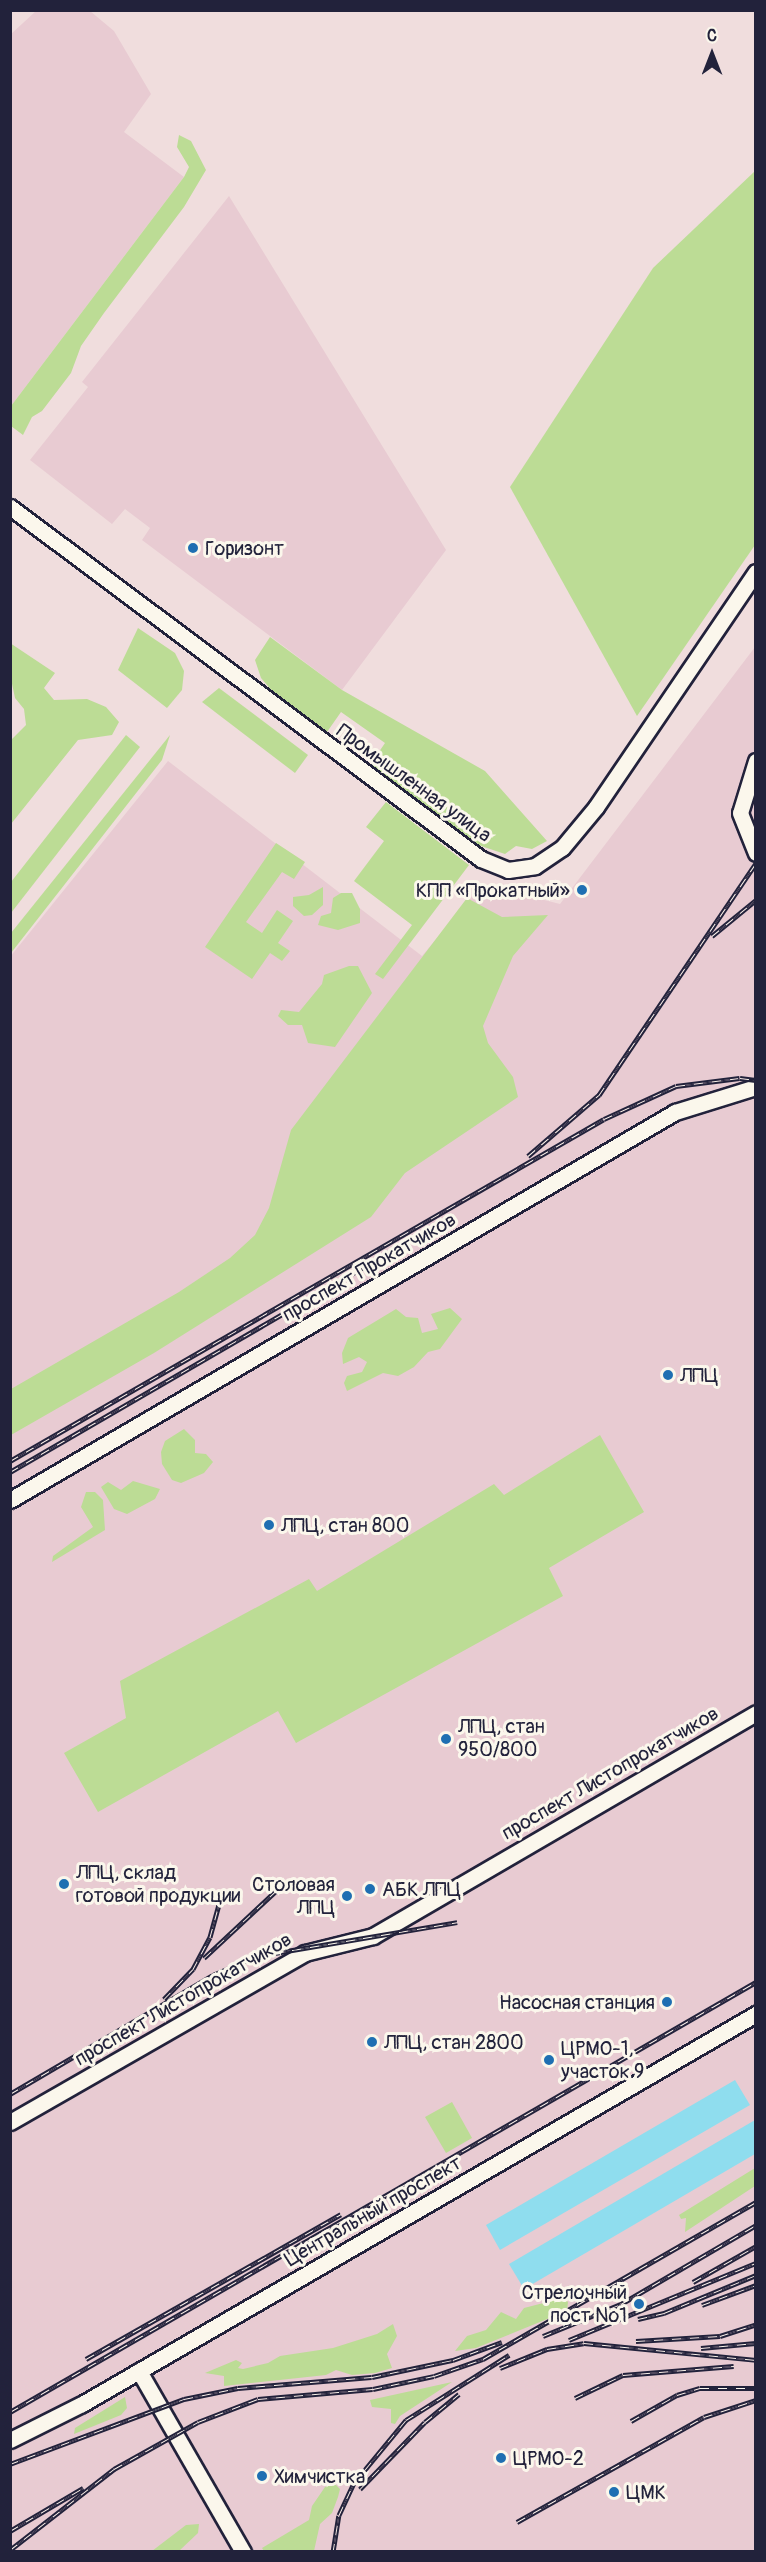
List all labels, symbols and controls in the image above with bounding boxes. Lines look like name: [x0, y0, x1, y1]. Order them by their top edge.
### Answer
north arrow: [682, 24, 742, 84]
text: С: [707, 26, 717, 46]
place label: Горизонт: [205, 536, 284, 560]
marker: Горизонт: [186, 541, 200, 555]
street label: Промышленная улица: [332, 719, 496, 847]
place label: КПП «Прокатный»: [416, 878, 570, 902]
marker: КПП «Прокатный»: [575, 883, 589, 897]
street label: проспект Прокатчиков: [278, 1207, 460, 1327]
place label: ЛПЦ: [680, 1363, 718, 1387]
marker: ЛПЦ: [661, 1368, 675, 1382]
place label: ЛПЦ, стан 800: [281, 1513, 409, 1537]
marker: ЛПЦ, стан 800: [262, 1518, 276, 1532]
street label: проспект Листопрокатчиков: [497, 1701, 723, 1845]
place label: ЛПЦ, стан 950/800: [458, 1715, 545, 1762]
marker: ЛПЦ, стан 950/800: [439, 1732, 453, 1746]
place label: ЛПЦ, склад готовой продукции: [76, 1860, 240, 1907]
place label: Столовая ЛПЦ: [252, 1872, 335, 1919]
marker: ЛПЦ, склад готовой продукции: [57, 1877, 71, 1891]
place label: АБК ЛПЦ: [382, 1877, 461, 1901]
marker: АБК ЛПЦ: [363, 1882, 377, 1896]
marker: Столовая ЛПЦ: [340, 1889, 354, 1903]
street label: проспект Листопрокатчиков: [70, 1927, 296, 2071]
place label: Насосная станция: [499, 1990, 655, 2014]
marker: Насосная станция: [660, 1995, 674, 2009]
place label: ЛПЦ, стан 2800: [384, 2030, 524, 2054]
marker: ЛПЦ, стан 2800: [365, 2035, 379, 2049]
place label: ЦРМО-1, участок 9: [561, 2036, 644, 2083]
marker: ЦРМО-1, участок 9: [542, 2053, 556, 2067]
street label: Центральный проспект: [280, 2151, 466, 2271]
place label: Стрелочный пост №1: [522, 2280, 627, 2327]
marker: Стрелочный пост №1: [632, 2297, 646, 2311]
place label: ЦРМО-2: [513, 2446, 584, 2470]
marker: ЦРМО-2: [494, 2451, 508, 2465]
place label: Химчистка: [274, 2464, 365, 2488]
marker: Химчистка: [255, 2469, 269, 2483]
place label: ЦМК: [626, 2480, 666, 2504]
marker: ЦМК: [607, 2485, 621, 2499]

